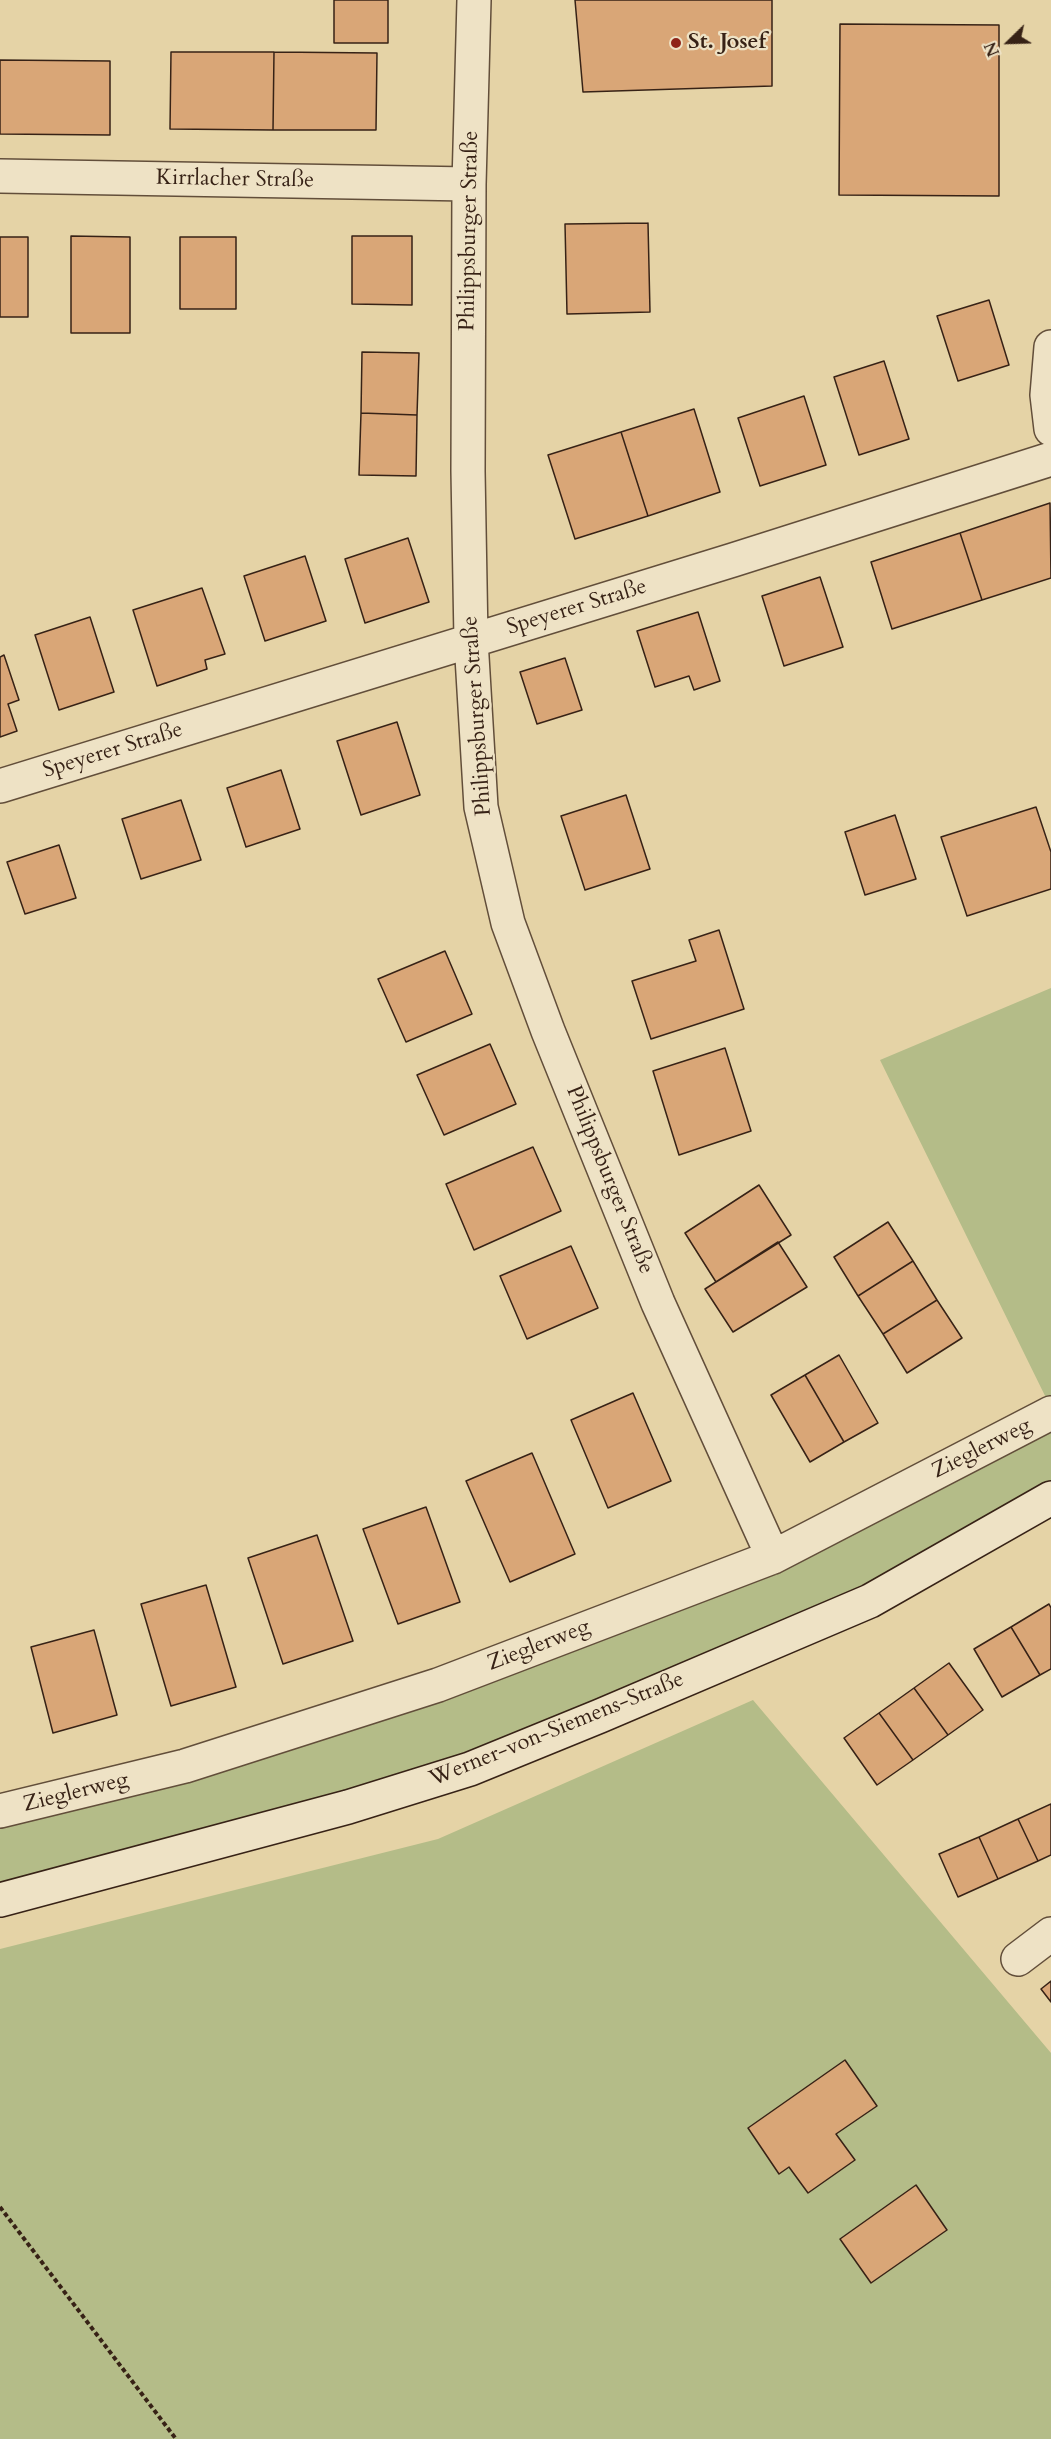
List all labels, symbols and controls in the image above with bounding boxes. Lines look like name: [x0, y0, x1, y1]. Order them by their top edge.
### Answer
north arrow: [979, 12, 1039, 72]
place label: St. Josef: [688, 30, 766, 56]
marker: St. Josef: [669, 36, 683, 50]
text: N: [980, 38, 1005, 60]
street label: Philippsburger Straße: [455, 130, 485, 332]
street label: Kirrlacher Straße: [156, 165, 314, 195]
street label: Speyerer Straße: [504, 574, 650, 642]
street label: Philippsburger Straße: [458, 615, 498, 817]
street label: Speyerer Straße: [40, 717, 186, 785]
street label: Philippsburger Straße: [559, 1082, 659, 1278]
street label: Zieglerweg: [928, 1413, 1036, 1485]
street label: Zieglerweg: [484, 1614, 594, 1678]
street label: Werner-von-Siemens-Straße: [426, 1667, 688, 1793]
street label: Zieglerweg: [21, 1767, 131, 1819]

